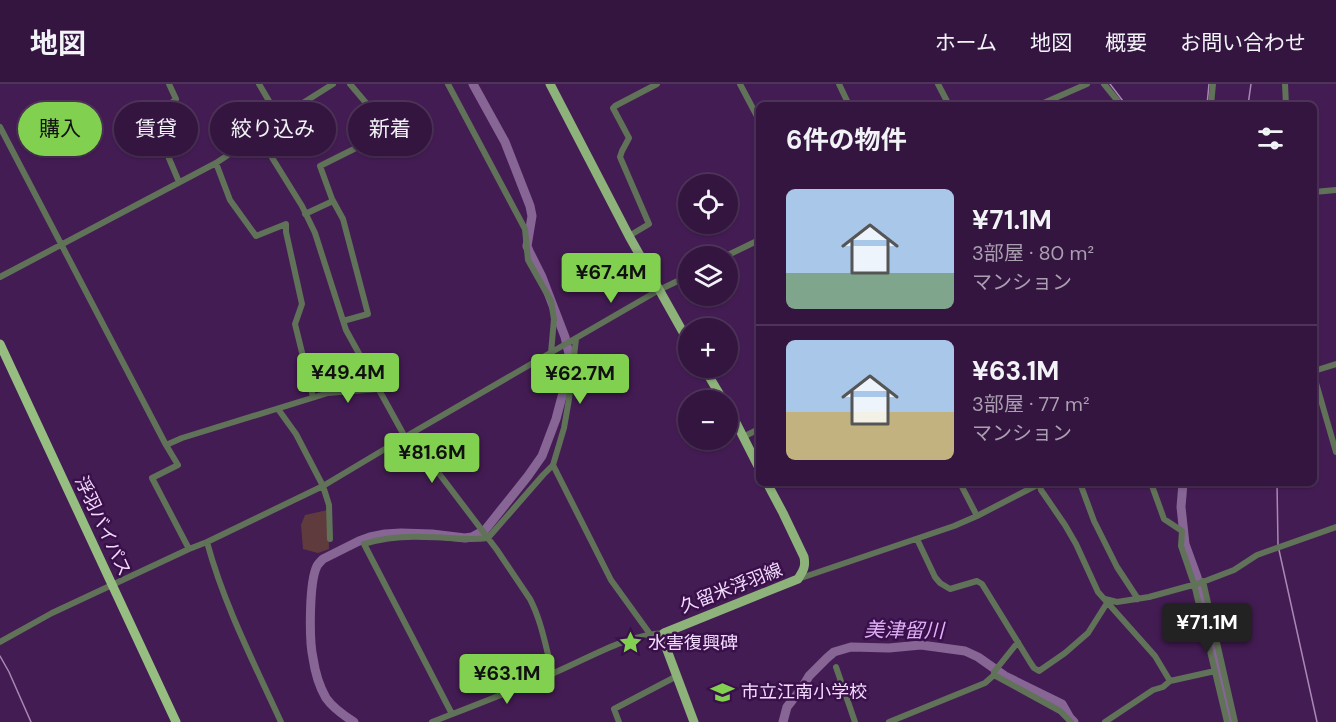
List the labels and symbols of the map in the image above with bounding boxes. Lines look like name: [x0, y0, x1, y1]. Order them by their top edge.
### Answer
pin: ¥67.4M: [562, 253, 660, 304]
pin: ¥49.4M: [299, 353, 397, 404]
pin: ¥62.7M: [531, 354, 629, 405]
pin: ¥81.6M: [383, 433, 481, 484]
street label: 浮羽バイパス: [69, 472, 137, 580]
street label: 久留米浮羽線: [676, 557, 786, 619]
pin: ¥71.1M: [1158, 603, 1256, 654]
water label: 美津留川: [864, 616, 946, 644]
place icon: 水害復興碑: [617, 630, 643, 656]
place label: 水害復興碑: [648, 631, 738, 655]
pin: ¥63.1M: [458, 654, 556, 705]
school or university icon: 市立江南小学校: [710, 679, 736, 705]
place label: 市立江南小学校: [741, 680, 867, 704]

